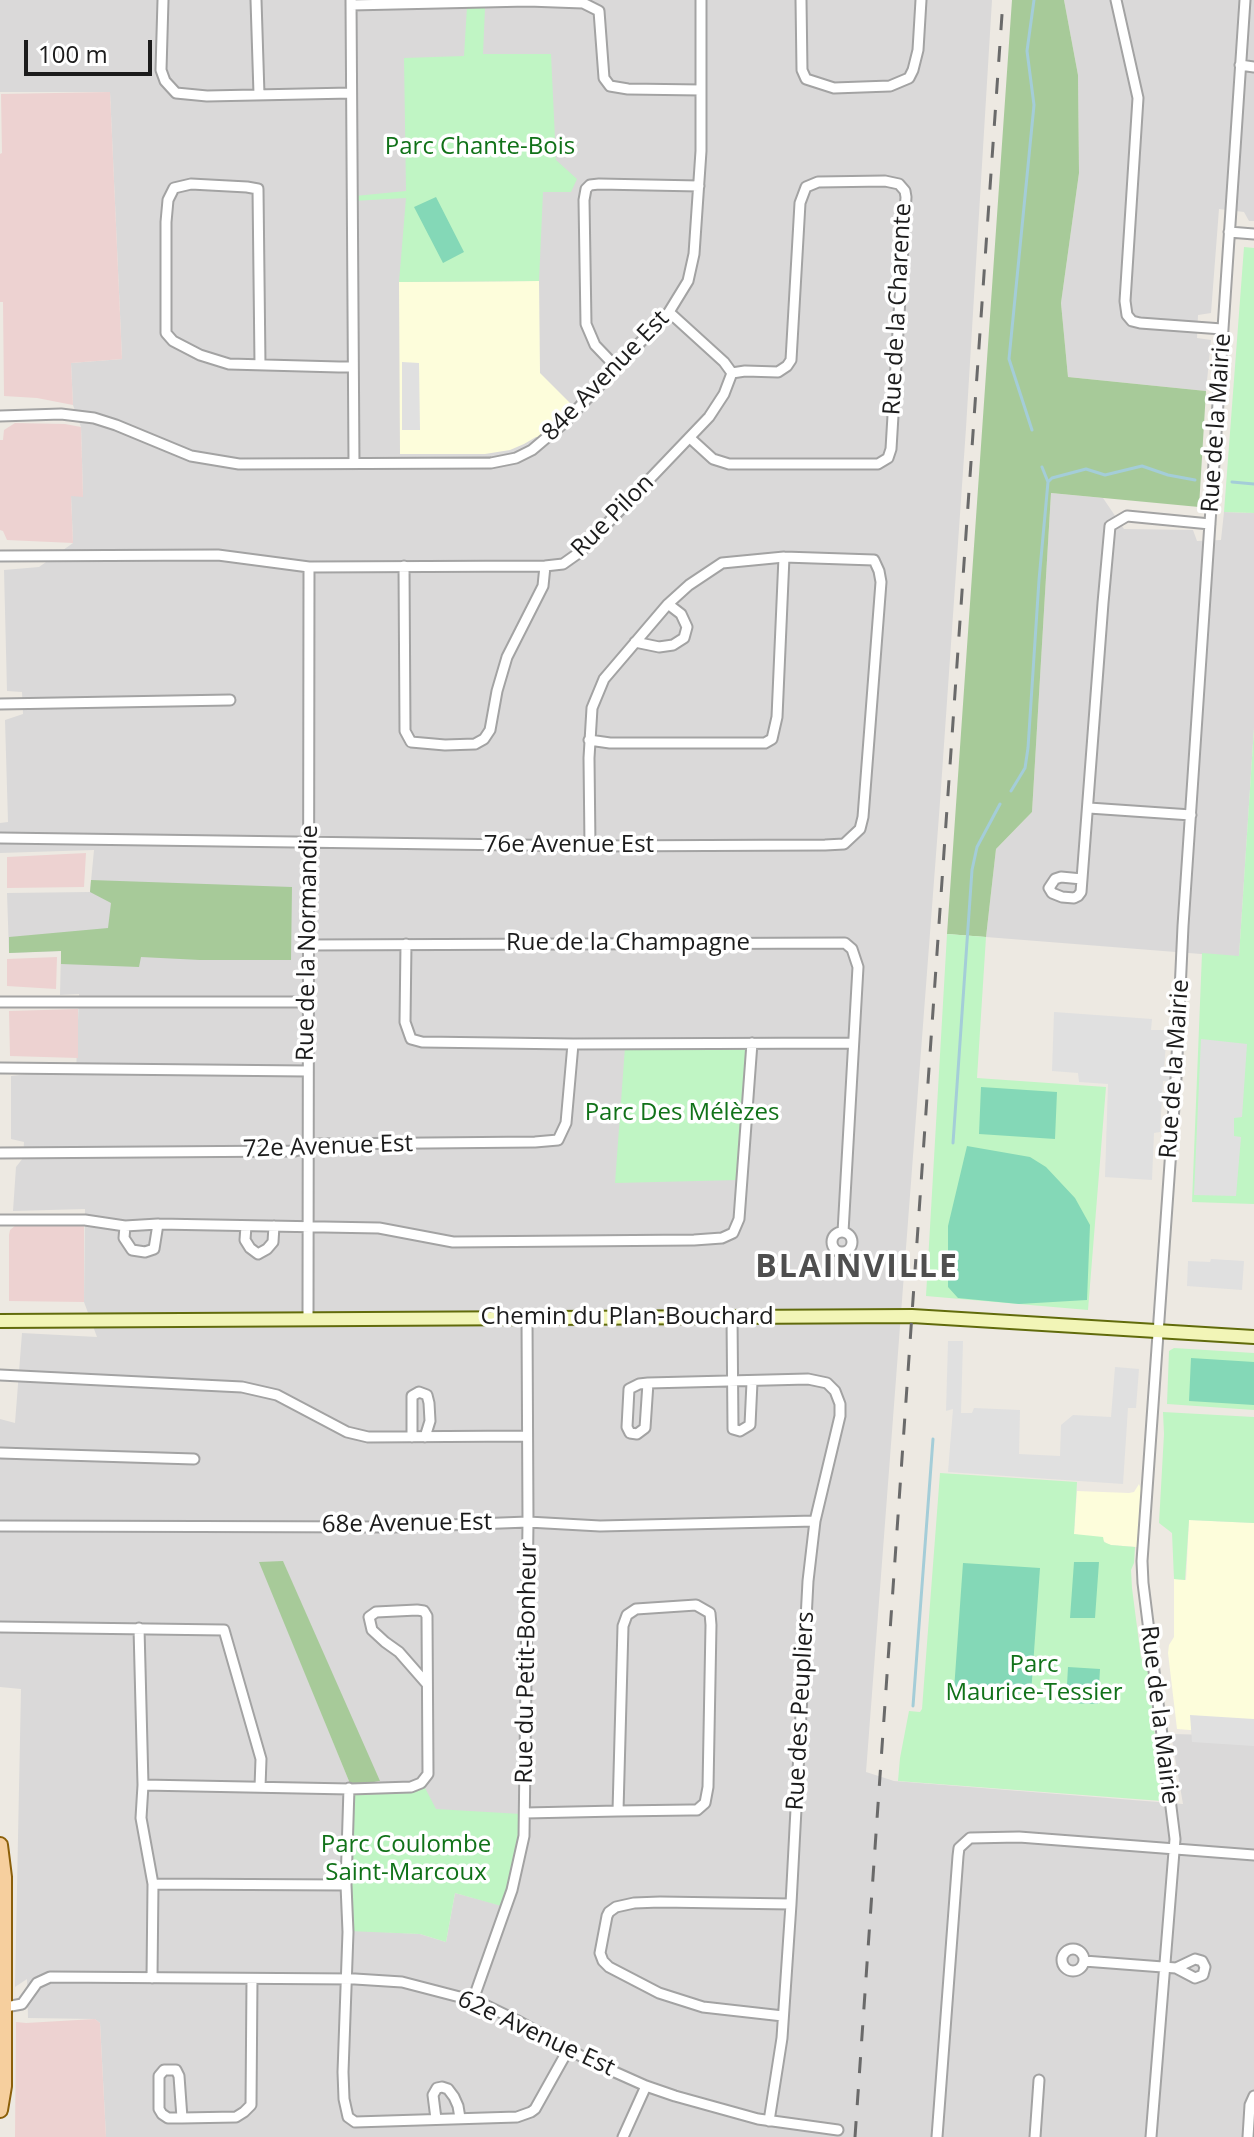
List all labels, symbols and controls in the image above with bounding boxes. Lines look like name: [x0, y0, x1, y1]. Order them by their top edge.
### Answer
scale bar: [28, 24, 156, 74]
text: 100 m: [38, 37, 108, 70]
park label: Parc Chante-Bois: [385, 133, 575, 161]
street label: Rue de la Charente: [878, 202, 918, 416]
street label: 84e Avenue Est: [537, 305, 675, 447]
street label: Rue de la Mairie: [1196, 332, 1238, 514]
street label: Rue Pilon: [566, 469, 660, 563]
street label: Rue de la Normandie: [292, 825, 324, 1061]
street label: 76e Avenue Est: [484, 831, 654, 859]
street label: Rue de la Champagne: [506, 929, 750, 957]
street label: Rue de la Mairie: [1154, 978, 1196, 1160]
park label: Parc Des Mélèzes: [585, 1099, 779, 1127]
street label: 72e Avenue Est: [242, 1130, 414, 1164]
district label: BLAINVILLE: [755, 1249, 959, 1287]
street label: Chemin du Plan-Bouchard: [480, 1303, 774, 1331]
street label: 68e Avenue Est: [322, 1508, 492, 1540]
street label: Rue du Petit-Bonheur: [510, 1542, 544, 1784]
street label: Rue des Peupliers: [781, 1611, 821, 1811]
street label: Rue de la Mairie: [1134, 1624, 1184, 1806]
park label: Parc Maurice-Tessier: [945, 1651, 1123, 1707]
park label: Parc Coulombe Saint-Marcoux: [321, 1831, 491, 1887]
street label: 62e Avenue Est: [453, 1985, 619, 2083]

